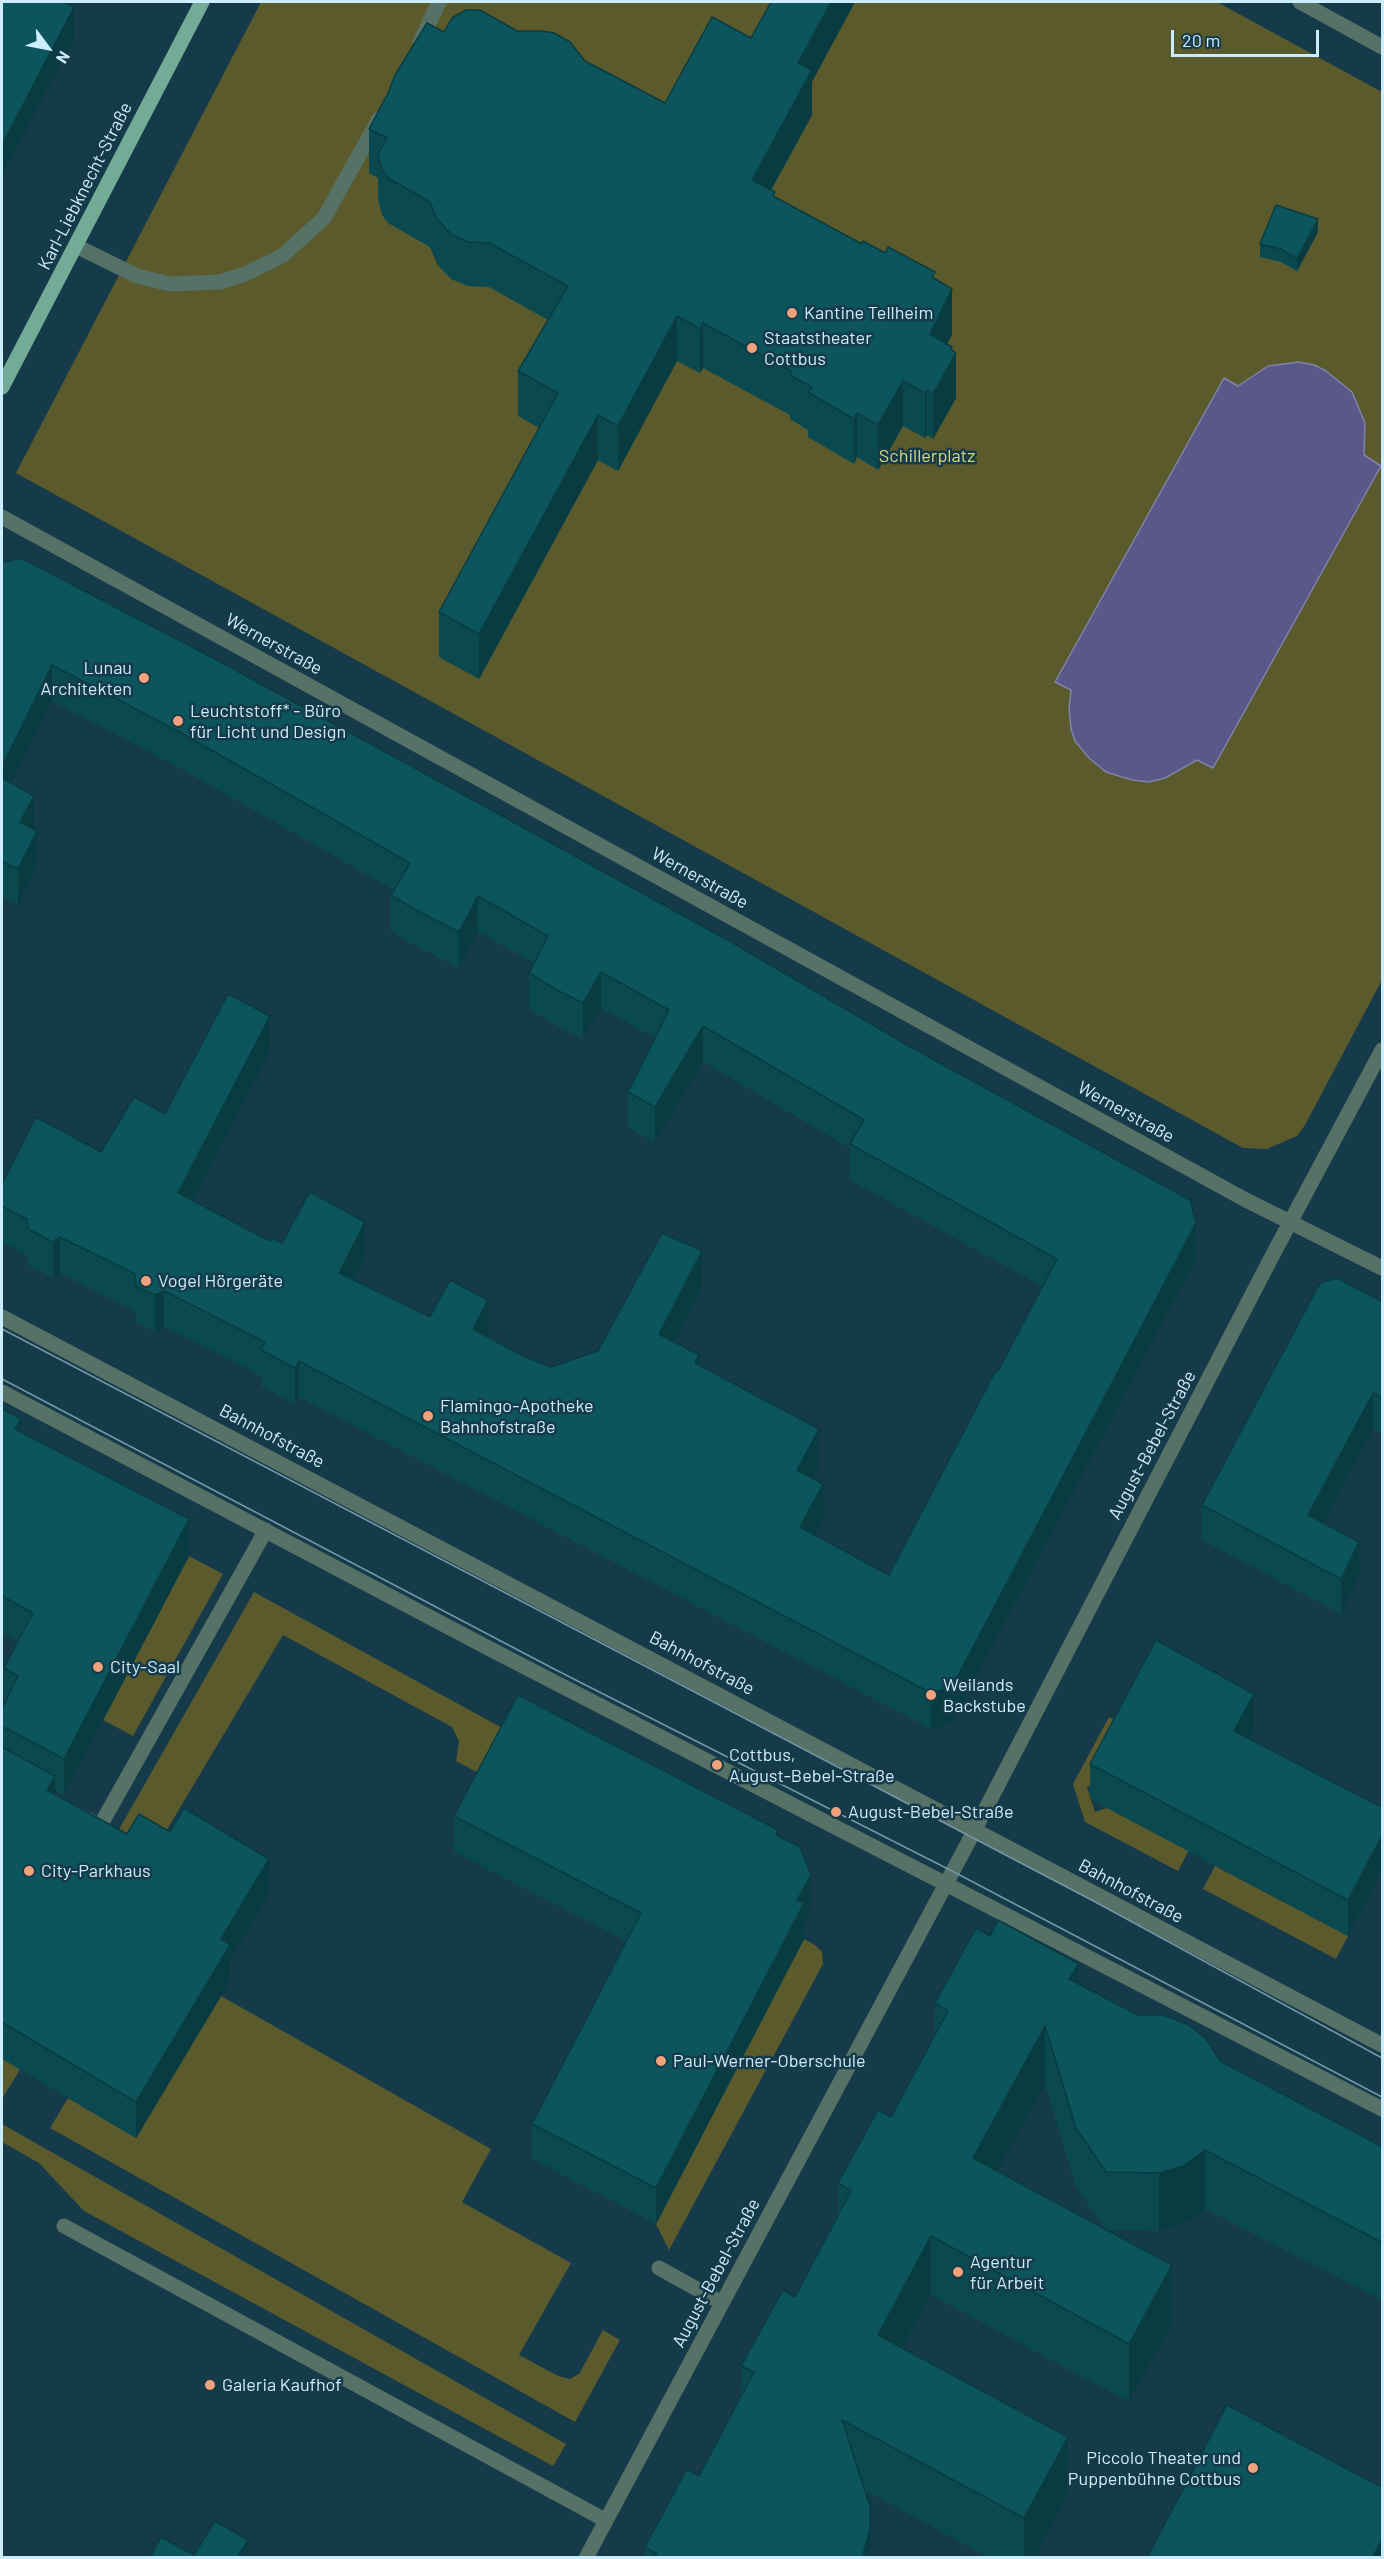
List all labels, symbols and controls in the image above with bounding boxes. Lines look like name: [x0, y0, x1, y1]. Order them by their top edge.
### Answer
north arrow: [18, 18, 78, 78]
scale bar: [1174, 18, 1322, 56]
text: 20 m: [1182, 29, 1220, 51]
text: N: [53, 48, 75, 67]
street label: Karl-Liebknecht-Straße: [33, 99, 137, 273]
place label: Kantine Tellheim: [804, 302, 933, 324]
marker: Kantine Tellheim: [785, 306, 799, 320]
place label: Staatstheater Cottbus: [764, 327, 872, 370]
marker: Staatstheater Cottbus: [745, 341, 759, 355]
park label: Schillerplatz: [879, 445, 975, 467]
street label: Wernerstraße: [222, 609, 326, 679]
place label: Lunau Architekten: [40, 657, 132, 700]
marker: Lunau Architekten: [137, 671, 151, 685]
place label: Leuchtstoff* - Büro für Licht und Design: [190, 700, 346, 742]
marker: Leuchtstoff* - Büro für Licht und Design: [171, 714, 185, 728]
street label: Wernerstraße: [648, 843, 752, 913]
street label: Wernerstraße: [1074, 1077, 1178, 1147]
place label: Vogel Hörgeräte: [158, 1270, 283, 1292]
marker: Vogel Hörgeräte: [139, 1274, 153, 1288]
street label: August-Bebel-Straße: [1104, 1367, 1200, 1523]
place label: Flamingo-Apotheke Bahnhofstraße: [440, 1395, 594, 1438]
street label: Bahnhofstraße: [216, 1399, 328, 1473]
marker: Flamingo-Apotheke Bahnhofstraße: [421, 1409, 435, 1423]
street label: Bahnhofstraße: [646, 1626, 758, 1700]
place label: City-Saal: [110, 1656, 180, 1678]
marker: City-Saal: [91, 1660, 105, 1674]
place label: Weilands Backstube: [943, 1674, 1026, 1716]
marker: Weilands Backstube: [924, 1688, 938, 1702]
place label: Cottbus, August-Bebel-Straße: [729, 1744, 895, 1786]
marker: Cottbus, August-Bebel-Straße: [710, 1758, 724, 1772]
place label: August-Bebel-Straße: [848, 1801, 1014, 1823]
marker: August-Bebel-Straße: [829, 1805, 843, 1819]
street label: Bahnhofstraße: [1075, 1854, 1187, 1928]
place label: City-Parkhaus: [41, 1860, 151, 1882]
marker: City-Parkhaus: [22, 1864, 36, 1878]
place label: Paul-Werner-Oberschule: [673, 2050, 866, 2072]
marker: Paul-Werner-Oberschule: [654, 2054, 668, 2068]
street label: August-Bebel-Straße: [668, 2195, 764, 2351]
place label: Agentur für Arbeit: [970, 2251, 1044, 2294]
marker: Agentur für Arbeit: [951, 2265, 965, 2279]
place label: Galeria Kaufhof: [222, 2374, 342, 2396]
marker: Galeria Kaufhof: [203, 2378, 217, 2392]
place label: Piccolo Theater und Puppenbühne Cottbus: [1068, 2447, 1241, 2490]
marker: Piccolo Theater und Puppenbühne Cottbus: [1246, 2461, 1260, 2475]

